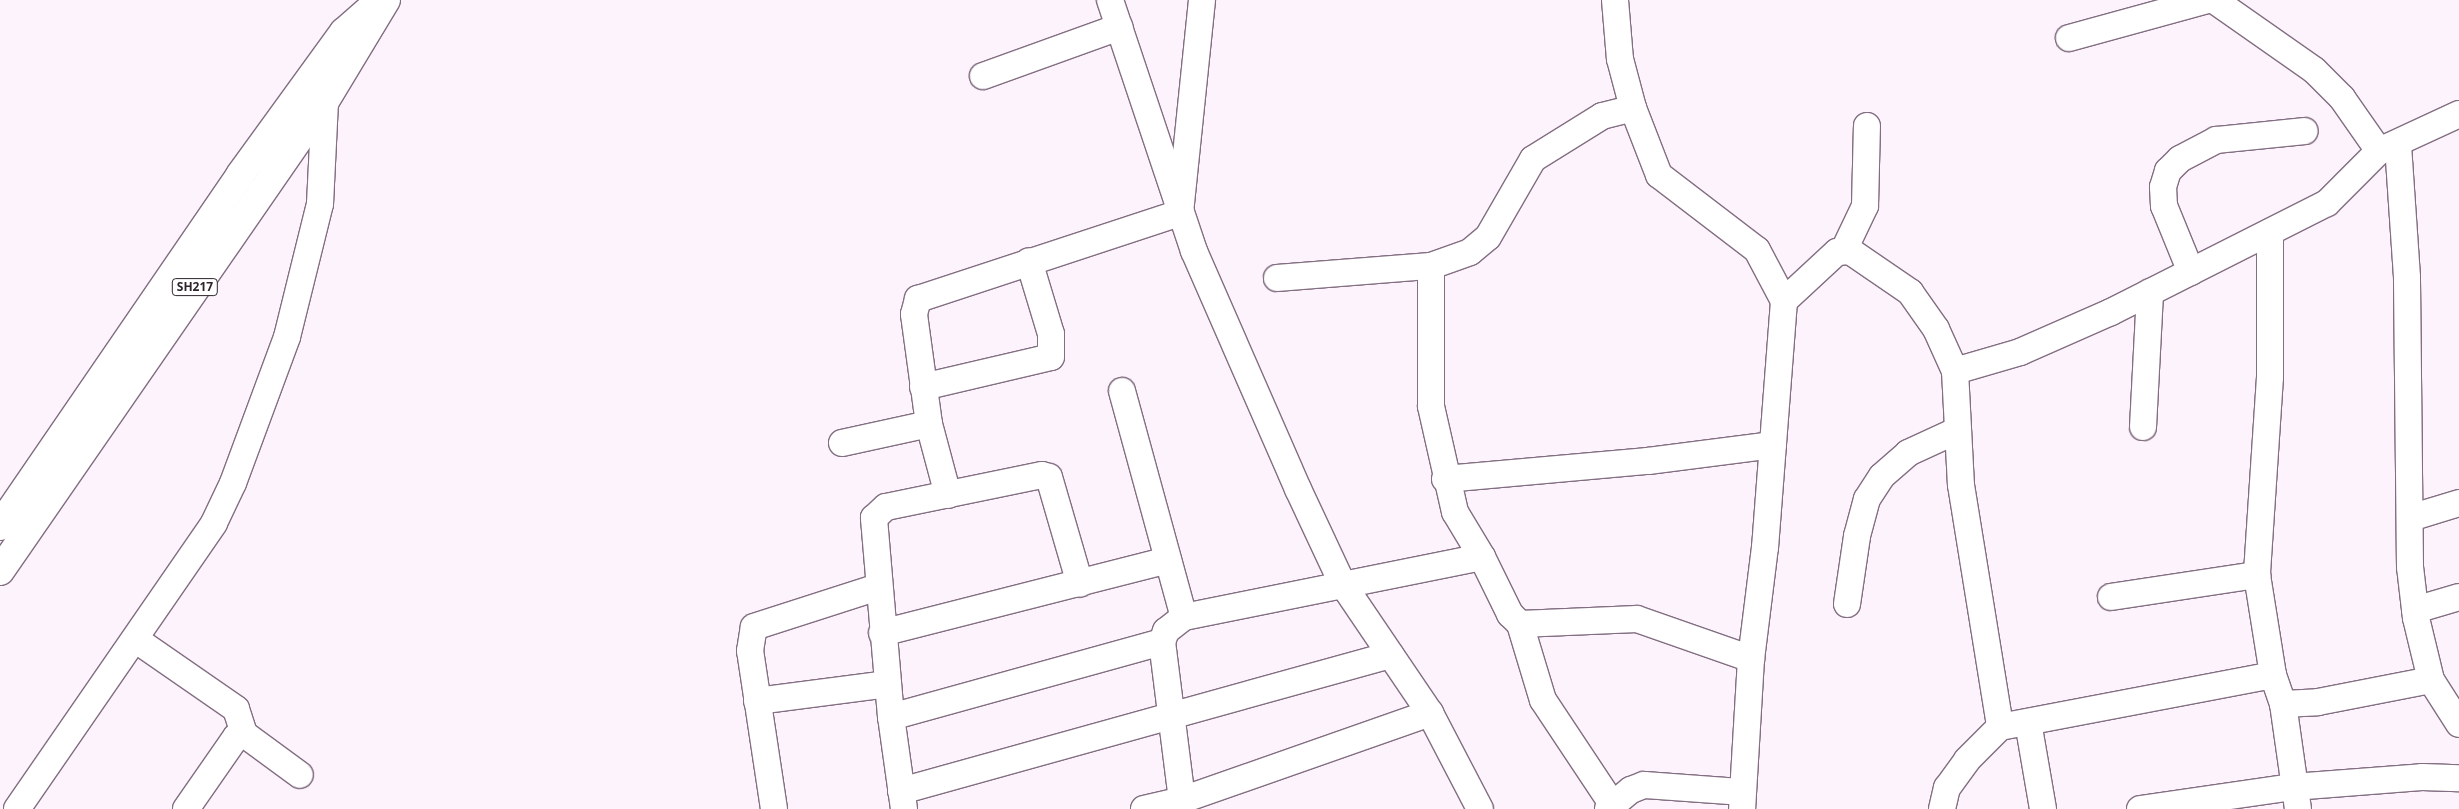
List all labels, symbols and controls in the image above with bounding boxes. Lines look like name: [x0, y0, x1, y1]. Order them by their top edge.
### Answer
road number: SH217: [171, 278, 219, 296]

